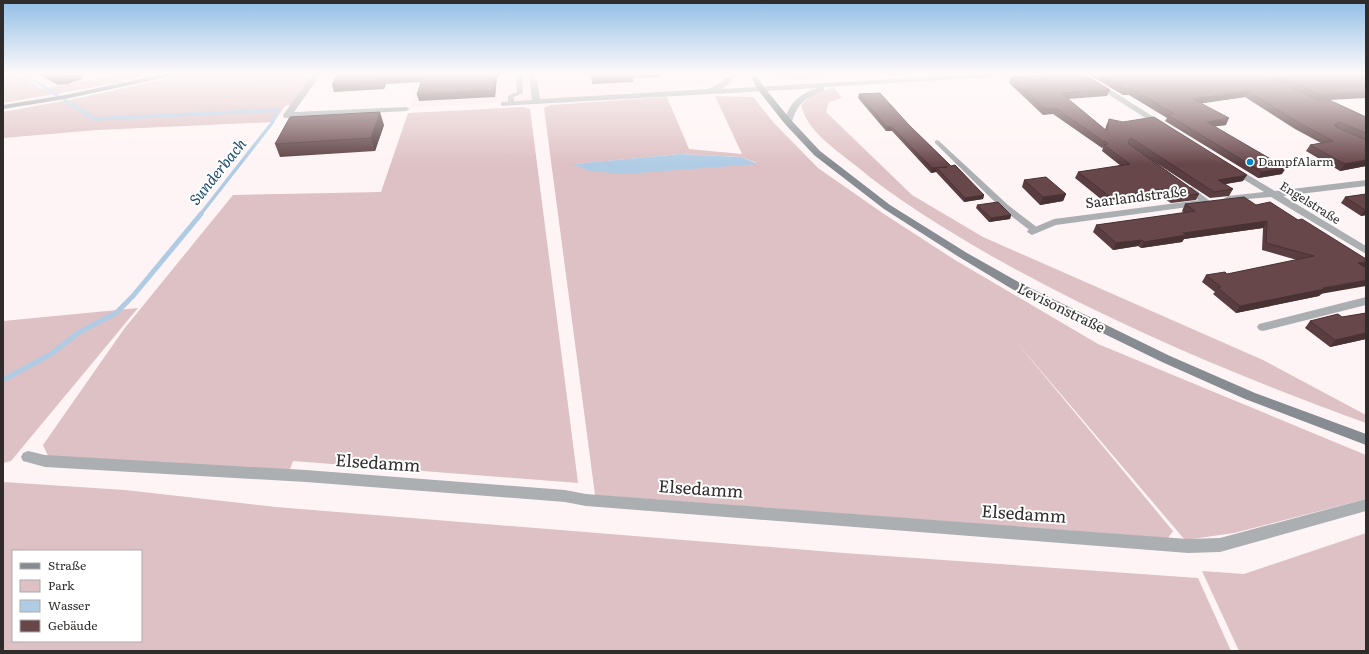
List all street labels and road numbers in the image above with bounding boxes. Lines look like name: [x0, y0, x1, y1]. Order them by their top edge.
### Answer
street label: Engelstraße: [1277, 176, 1344, 228]
street label: Saarlandstraße: [1084, 180, 1188, 212]
street label: Levisonstraße: [1014, 277, 1108, 337]
street label: Elsedamm: [335, 446, 421, 477]
street label: Elsedamm: [658, 472, 744, 503]
street label: Elsedamm: [981, 497, 1067, 528]

